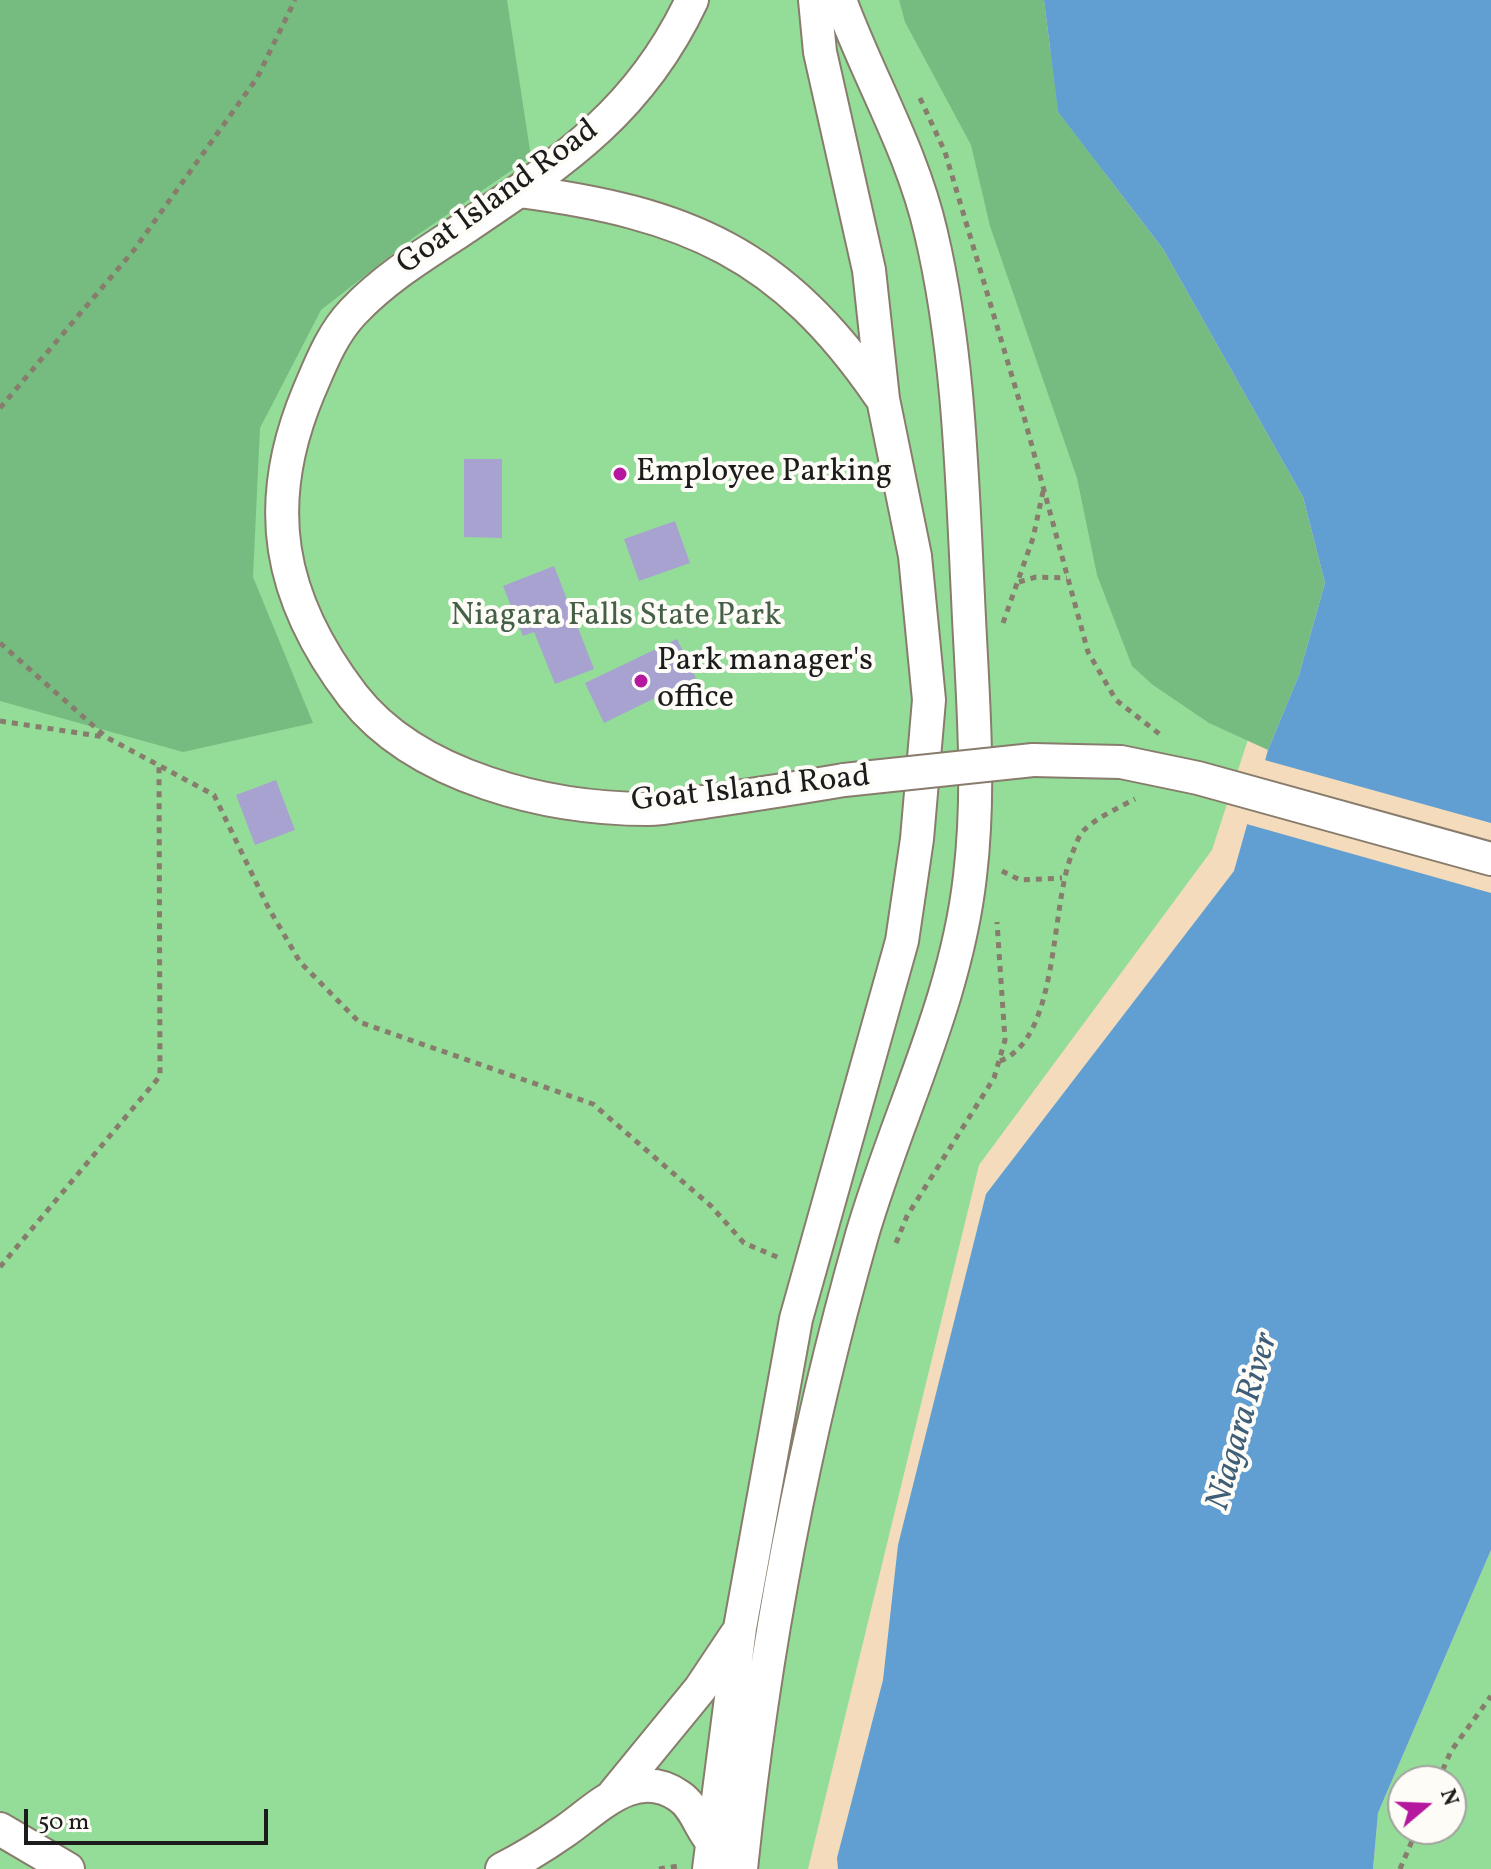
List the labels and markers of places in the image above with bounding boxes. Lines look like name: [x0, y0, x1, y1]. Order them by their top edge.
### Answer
place label: Employee Parking: [636, 455, 892, 493]
marker: Employee Parking: [611, 465, 629, 483]
place label: Park manager's office: [657, 644, 873, 719]
marker: Park manager's office: [632, 672, 650, 690]

